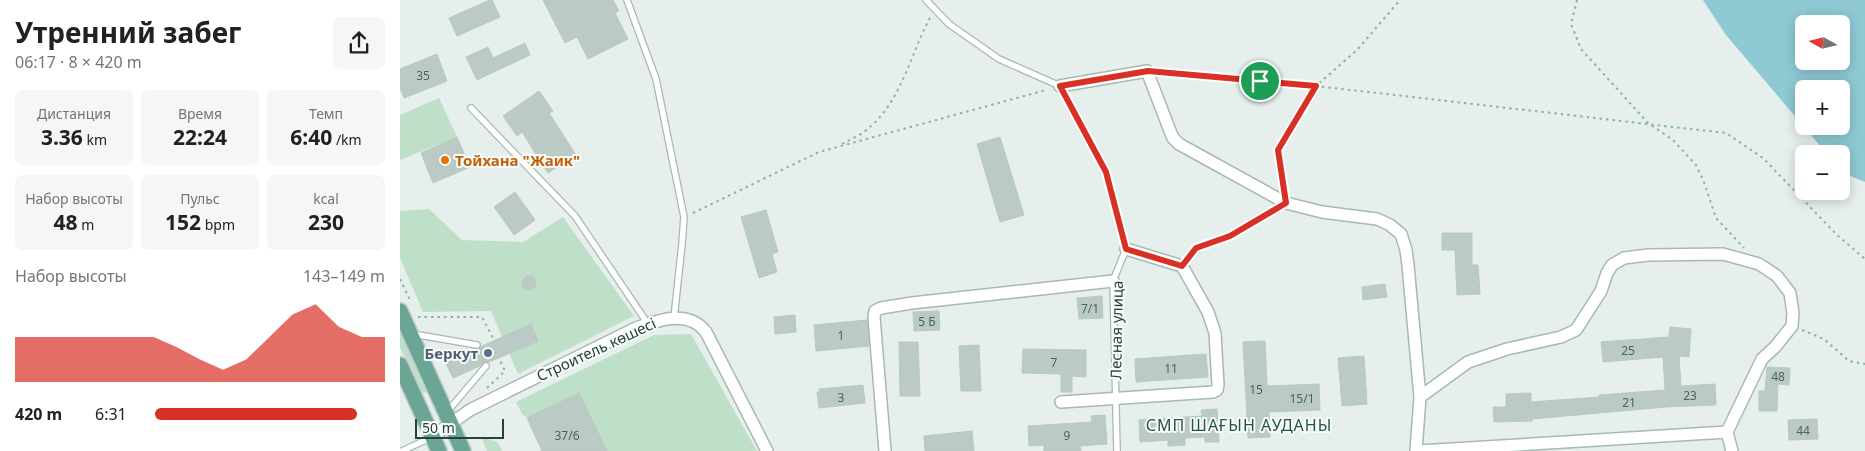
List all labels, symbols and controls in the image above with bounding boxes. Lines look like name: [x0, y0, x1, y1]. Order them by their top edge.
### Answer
text: Утренний забег: [15, 13, 241, 51]
north arrow: [1795, 15, 1850, 70]
map controls: [1795, 15, 1850, 200]
button: share: [333, 17, 385, 69]
text: 06:17 · 8 × 420 m: [15, 51, 142, 73]
pin: [1239, 60, 1281, 102]
house number: 35: [416, 67, 430, 84]
icon: arrive: [1246, 67, 1274, 95]
button: +: [1795, 80, 1850, 135]
text: Дистанция: [37, 104, 111, 123]
text: Время: [178, 104, 222, 123]
text: Темп: [309, 104, 343, 123]
text: 3.36: [41, 123, 83, 151]
text: 22:24: [173, 123, 227, 151]
text: 6:40: [290, 123, 332, 151]
text: km: [83, 130, 107, 149]
text: /km: [332, 130, 362, 149]
button: −: [1795, 145, 1850, 200]
place label: Тойхана "Жаик": [455, 150, 580, 170]
marker: Тойхана "Жаик": [439, 154, 451, 166]
text: Набор высоты: [25, 189, 123, 208]
text: Пульс: [180, 189, 220, 208]
text: kcal: [313, 189, 339, 208]
text: 48: [54, 208, 78, 236]
text: 152: [165, 208, 201, 236]
text: 230: [308, 208, 344, 236]
text: m: [78, 215, 94, 234]
text: bpm: [201, 215, 235, 234]
text: Набор высоты: [15, 265, 127, 287]
text: 143–149 m: [303, 265, 385, 287]
street label: Лесная улица: [1105, 280, 1127, 380]
house number: 7/1: [1081, 300, 1099, 317]
street label: Строитель көшесі: [533, 313, 659, 385]
house number: 5 Б: [918, 313, 936, 330]
house number: 1: [838, 327, 844, 344]
house number: 25: [1621, 342, 1635, 359]
place label: Беркут: [425, 343, 478, 363]
marker: Беркут: [482, 347, 494, 359]
house number: 7: [1051, 354, 1058, 371]
house number: 11: [1164, 360, 1178, 377]
house number: 48: [1771, 368, 1785, 385]
house number: 15: [1249, 381, 1263, 398]
house number: 23: [1683, 387, 1697, 404]
house number: 3: [838, 389, 845, 406]
house number: 15/1: [1289, 390, 1315, 407]
house number: 21: [1622, 394, 1636, 411]
text: 420 m: [15, 403, 62, 425]
text: 6:31: [95, 403, 127, 425]
district label: СМП ШАҒЫН АУДАНЫ: [1146, 414, 1332, 436]
scale bar: [415, 416, 504, 439]
text: 50 m: [422, 418, 455, 437]
house number: 44: [1796, 422, 1810, 439]
house number: 37/6: [554, 427, 580, 444]
house number: 9: [1064, 427, 1071, 444]

